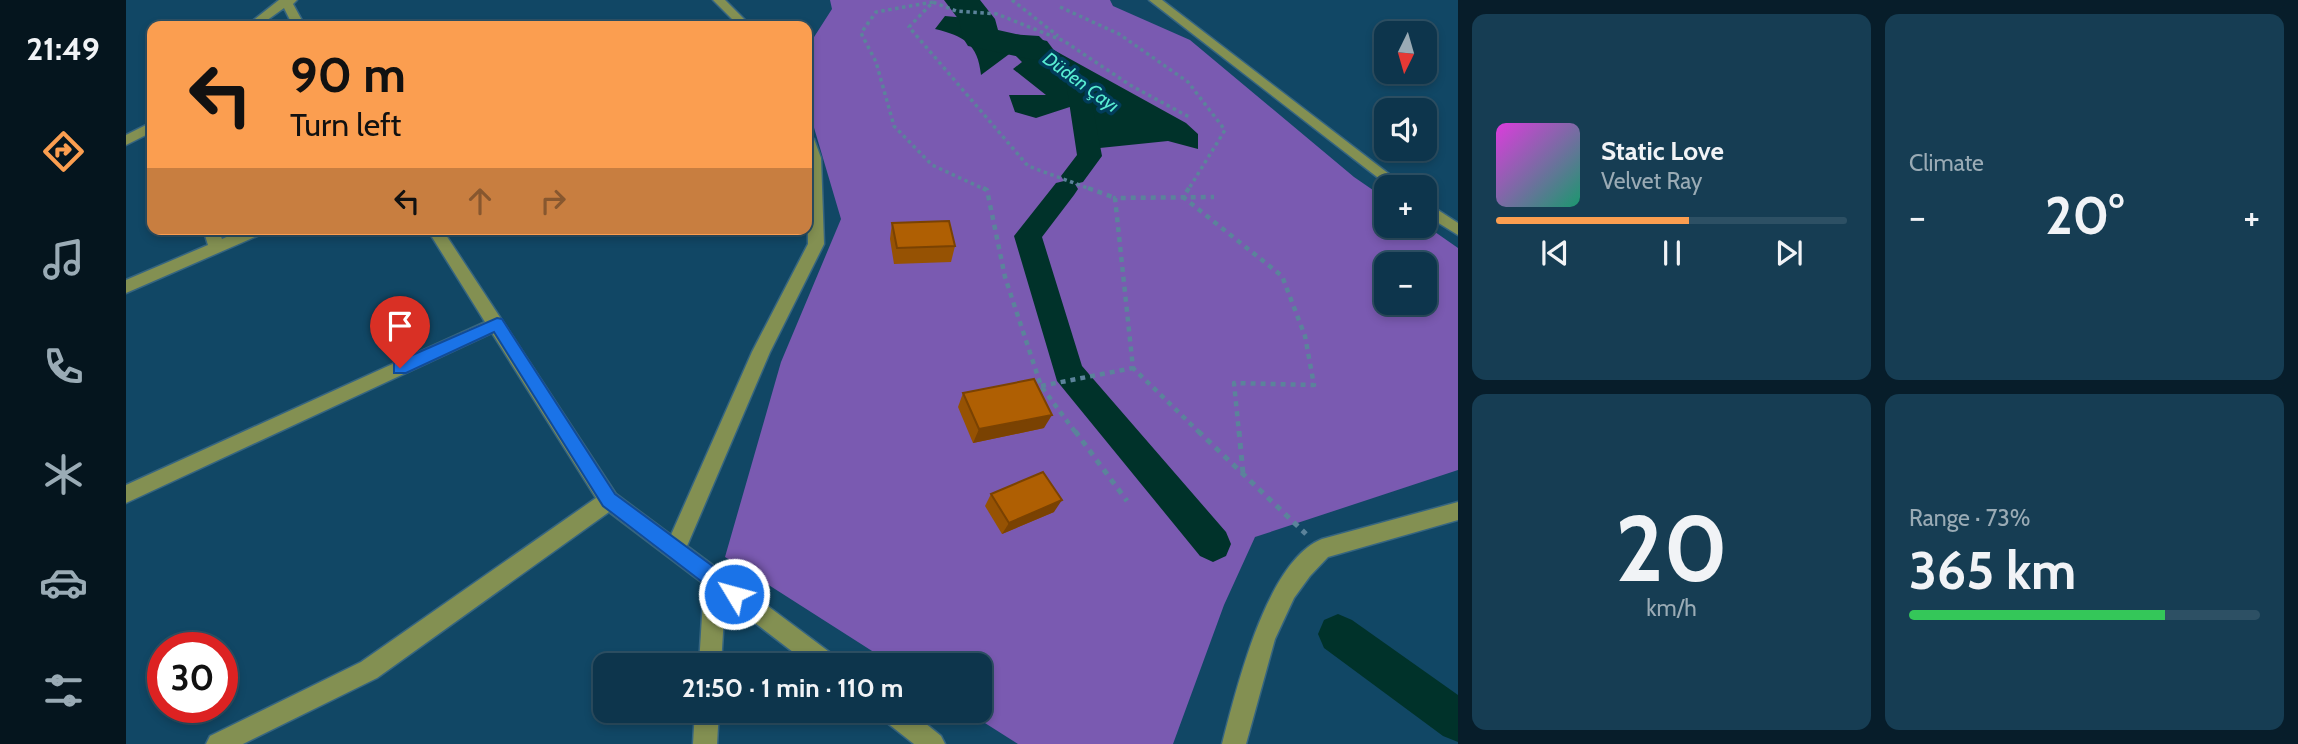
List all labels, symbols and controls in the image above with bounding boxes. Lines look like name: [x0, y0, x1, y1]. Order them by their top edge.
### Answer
north arrow: [1374, 21, 1437, 84]
map controls: [1374, 21, 1437, 315]
text: 21:49: [26, 29, 100, 68]
text: 90 m: [290, 45, 406, 104]
water label: Düden Çayı: [1039, 47, 1123, 117]
icon: left: [175, 49, 266, 140]
button: sound: [1374, 98, 1437, 161]
text: Turn left: [290, 105, 401, 144]
icon: directions: [39, 127, 88, 176]
text: Static Love: [1601, 135, 1724, 167]
text: Climate: [1909, 149, 1984, 177]
text: Velvet Ray: [1601, 167, 1702, 195]
button: +: [1374, 175, 1437, 238]
icon: left: [388, 182, 426, 220]
icon: ahead: [461, 182, 499, 220]
icon: right: [534, 182, 572, 220]
text: 20°: [2045, 184, 2124, 247]
text: −: [1909, 193, 1926, 240]
text: +: [2243, 193, 2260, 240]
icon: previous: [1536, 234, 1574, 272]
icon: pause: [1653, 234, 1691, 272]
icon: next: [1770, 234, 1808, 272]
icon: music: [39, 235, 88, 284]
button: −: [1374, 252, 1437, 315]
pin: [370, 296, 430, 368]
icon: arrive: [381, 307, 419, 345]
icon: phone: [39, 342, 88, 391]
icon: climate: [39, 450, 88, 499]
text: 20: [1615, 493, 1728, 604]
text: Range · 73%: [1909, 504, 2030, 532]
text: 365 km: [1909, 539, 2076, 602]
position arrow: [697, 557, 771, 631]
icon: car: [39, 558, 88, 607]
text: km/h: [1646, 594, 1697, 622]
speed limit sign: 30: [147, 632, 238, 723]
icon: filters: [39, 666, 88, 715]
text: 21:50 · 1 min · 110 m: [682, 672, 903, 704]

